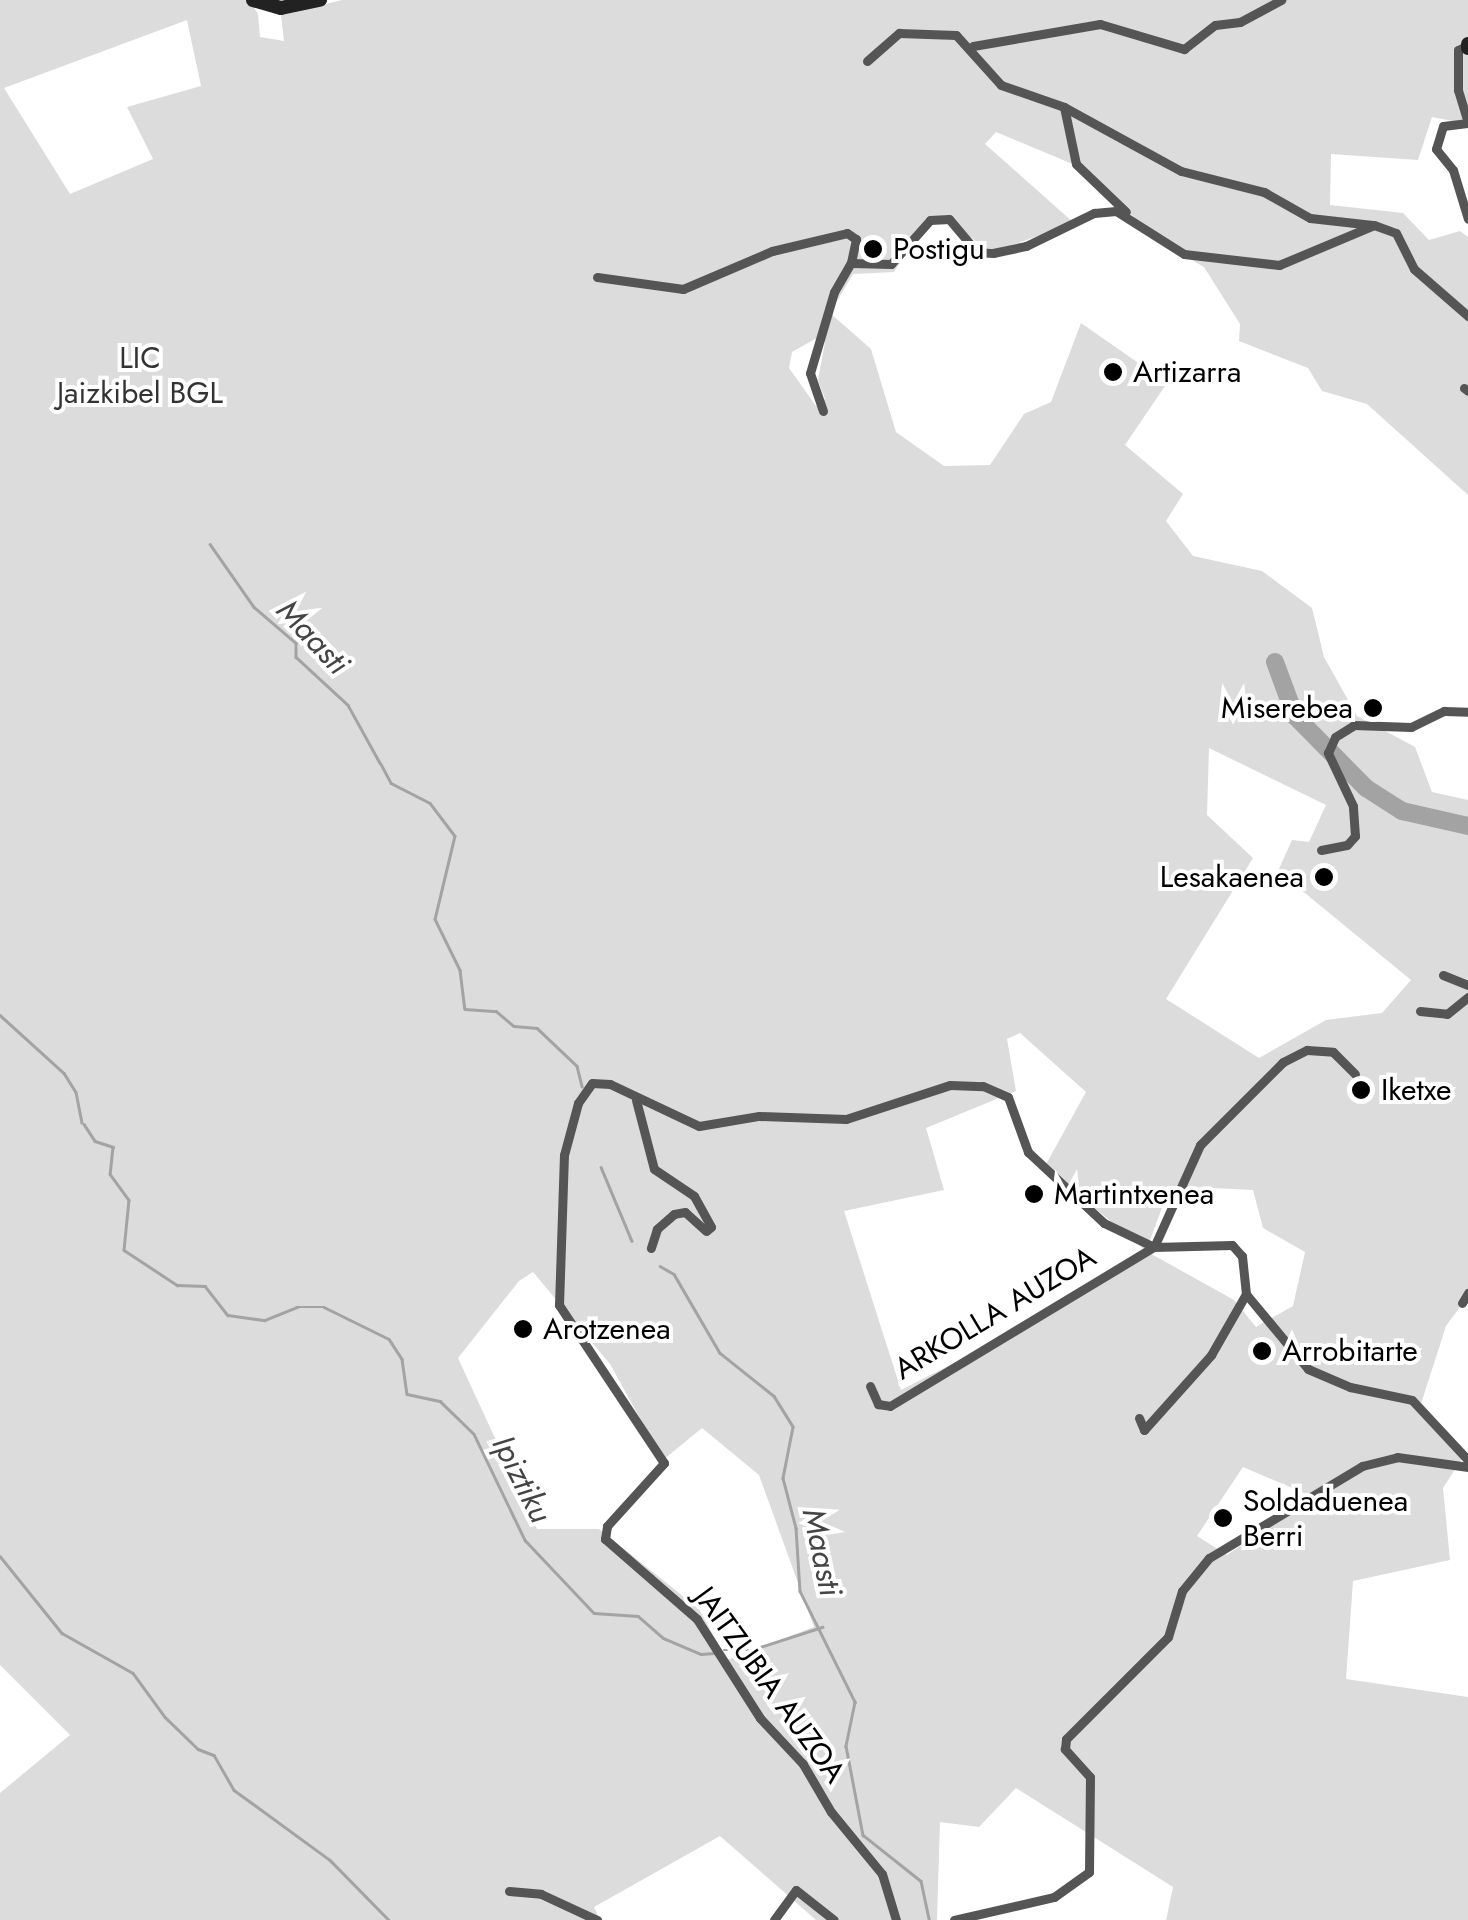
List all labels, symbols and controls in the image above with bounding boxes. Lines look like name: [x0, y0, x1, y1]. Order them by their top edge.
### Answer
place label: Postigu: [893, 231, 985, 267]
marker: Postigu: [862, 238, 884, 260]
park label: LIC Jaizkibel BGL: [57, 340, 223, 410]
place label: Artizarra: [1133, 354, 1241, 390]
marker: Artizarra: [1102, 361, 1124, 383]
water label: Maasti: [269, 592, 357, 682]
place label: Miserebea: [1221, 690, 1353, 726]
marker: Miserebea: [1362, 697, 1384, 719]
place label: Lesakaenea: [1160, 859, 1304, 895]
marker: Lesakaenea: [1313, 866, 1335, 888]
place label: Iketxe: [1381, 1072, 1451, 1108]
marker: Iketxe: [1350, 1079, 1372, 1101]
place label: Martintxenea: [1054, 1176, 1214, 1212]
marker: Martintxenea: [1023, 1183, 1045, 1205]
street label: ARKOLLA AUZOA: [888, 1239, 1102, 1387]
place label: Arotzenea: [543, 1311, 671, 1347]
marker: Arotzenea: [512, 1318, 534, 1340]
place label: Arrobitarte: [1282, 1333, 1418, 1369]
marker: Arrobitarte: [1251, 1340, 1273, 1362]
water label: Ipiztiku: [484, 1429, 560, 1529]
place label: Soldaduenea Berri: [1243, 1483, 1408, 1554]
water label: Maasti: [794, 1505, 850, 1599]
marker: Soldaduenea Berri: [1212, 1507, 1234, 1529]
street label: JAITZUBIA AUZOA: [687, 1580, 853, 1790]

